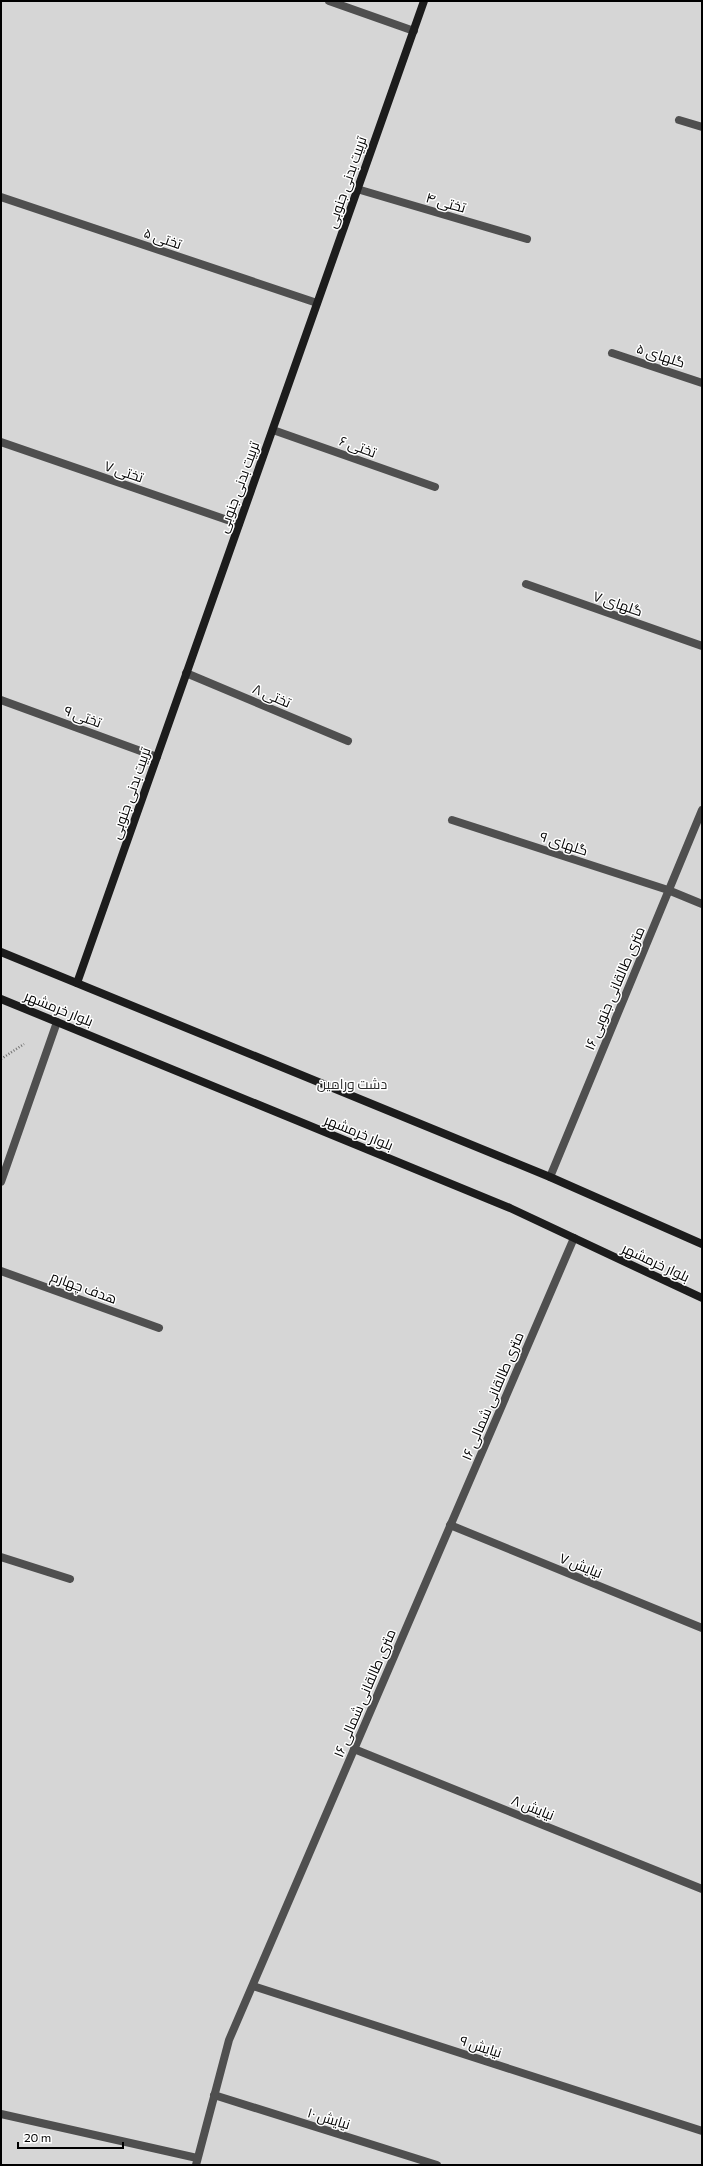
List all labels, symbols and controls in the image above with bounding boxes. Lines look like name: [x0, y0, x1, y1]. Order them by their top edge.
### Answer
street label: تربیت بدنی جنوبی: [322, 134, 370, 230]
street label: تختی ۴: [424, 188, 468, 216]
street label: تختی ۵: [142, 224, 184, 252]
street label: گلهای ۵: [635, 339, 687, 371]
street label: تختی ۶: [337, 432, 379, 461]
street label: تربیت بدنی جنوبی: [214, 439, 262, 535]
street label: تختی ۷: [102, 456, 146, 486]
street label: گلهای ۷: [591, 587, 645, 619]
street label: تختی ۸: [250, 679, 294, 711]
street label: تختی ۹: [62, 701, 104, 731]
street label: تربیت بدنی جنوبی: [106, 745, 154, 841]
street label: گلهای ۹: [538, 827, 590, 859]
street label: ۱۶ متری طالقانی جنوبی: [580, 924, 648, 1052]
street label: بلوار خرمشهر: [21, 986, 96, 1029]
park label: دشت ورامین: [317, 1075, 387, 1092]
street label: بلوار خرمشهر: [321, 1110, 396, 1153]
street label: بلوار خرمشهر: [619, 1239, 693, 1285]
street label: هدف چهارم: [48, 1267, 120, 1309]
street label: ۱۶ متری طالقانی شمالی: [457, 1329, 527, 1463]
street label: نیایش ۷: [557, 1549, 605, 1581]
street label: ۱۶ متری طالقانی شمالی: [329, 1626, 399, 1760]
street label: نیایش ۸: [509, 1791, 557, 1823]
street label: نیایش ۹: [458, 2031, 504, 2061]
street label: نیایش ۱۰: [306, 2103, 352, 2133]
scale bar: [18, 2124, 123, 2150]
text: 20 m: [24, 2130, 51, 2144]

